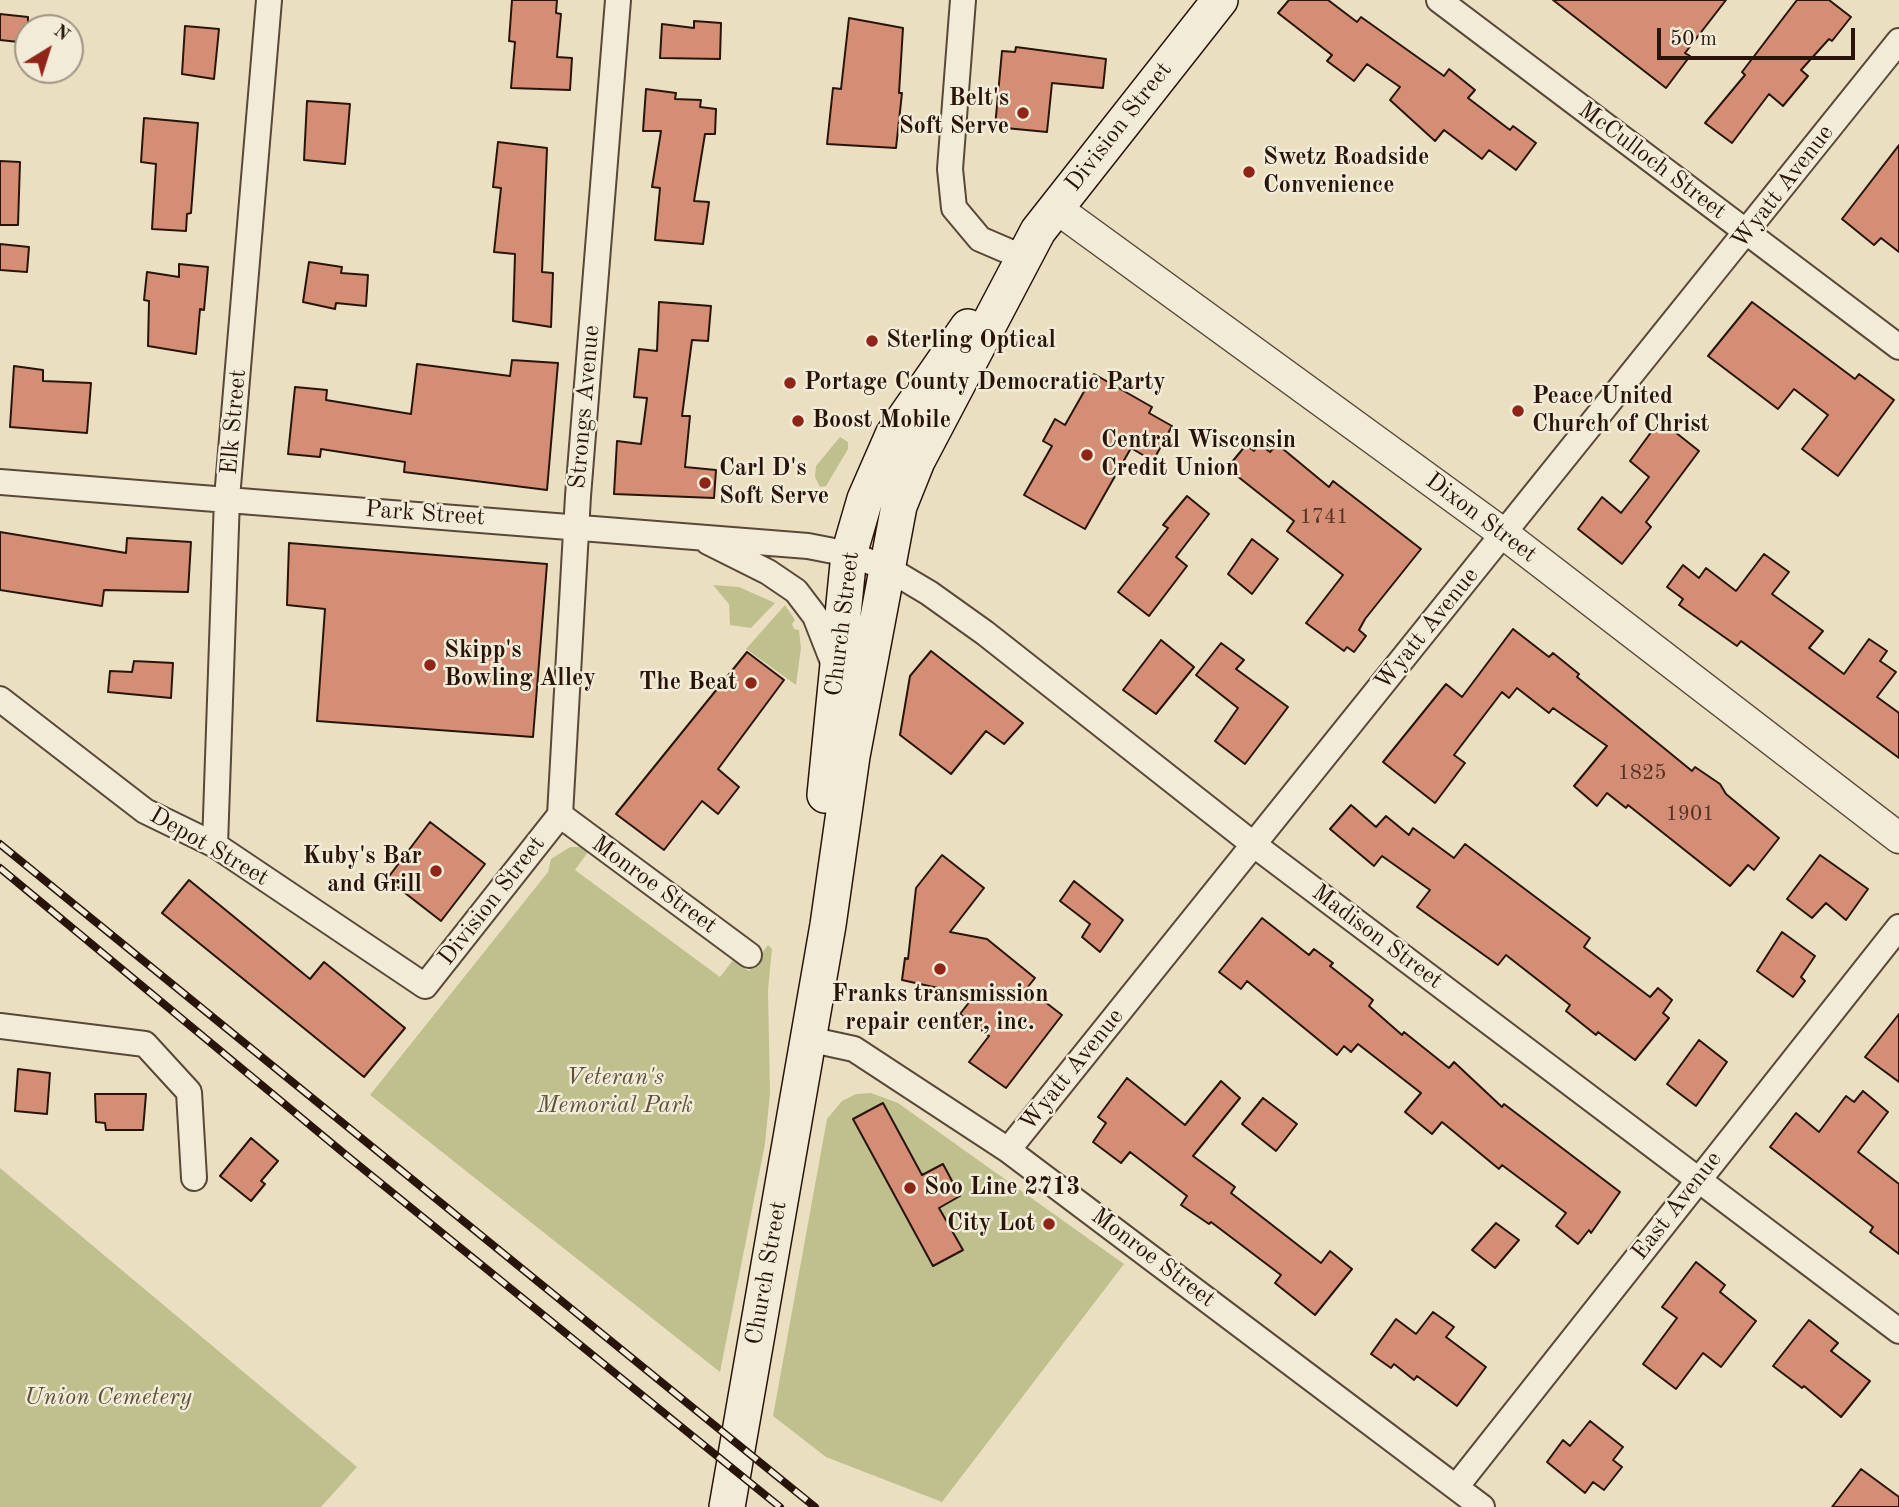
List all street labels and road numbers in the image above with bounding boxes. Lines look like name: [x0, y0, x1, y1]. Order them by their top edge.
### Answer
street label: Division Street: [1059, 56, 1179, 198]
street label: McCulloch Street: [1572, 96, 1732, 226]
street label: Wyatt Avenue: [1726, 119, 1840, 255]
street label: Strongs Avenue: [563, 324, 607, 490]
street label: Elk Street: [215, 368, 253, 476]
street label: Dixon Street: [1420, 467, 1542, 569]
street label: Park Street: [364, 495, 486, 533]
street label: Church Street: [820, 550, 866, 698]
street label: Wyatt Avenue: [1369, 562, 1485, 696]
street label: Depot Street: [144, 801, 274, 893]
street label: Division Street: [432, 830, 552, 972]
street label: Monroe Street: [586, 830, 722, 940]
street label: Madison Street: [1306, 878, 1448, 996]
street label: Wyatt Avenue: [1014, 1003, 1130, 1137]
street label: East Avenue: [1626, 1146, 1728, 1266]
street label: Church Street: [740, 1199, 794, 1347]
street label: Monroe Street: [1085, 1202, 1221, 1314]

